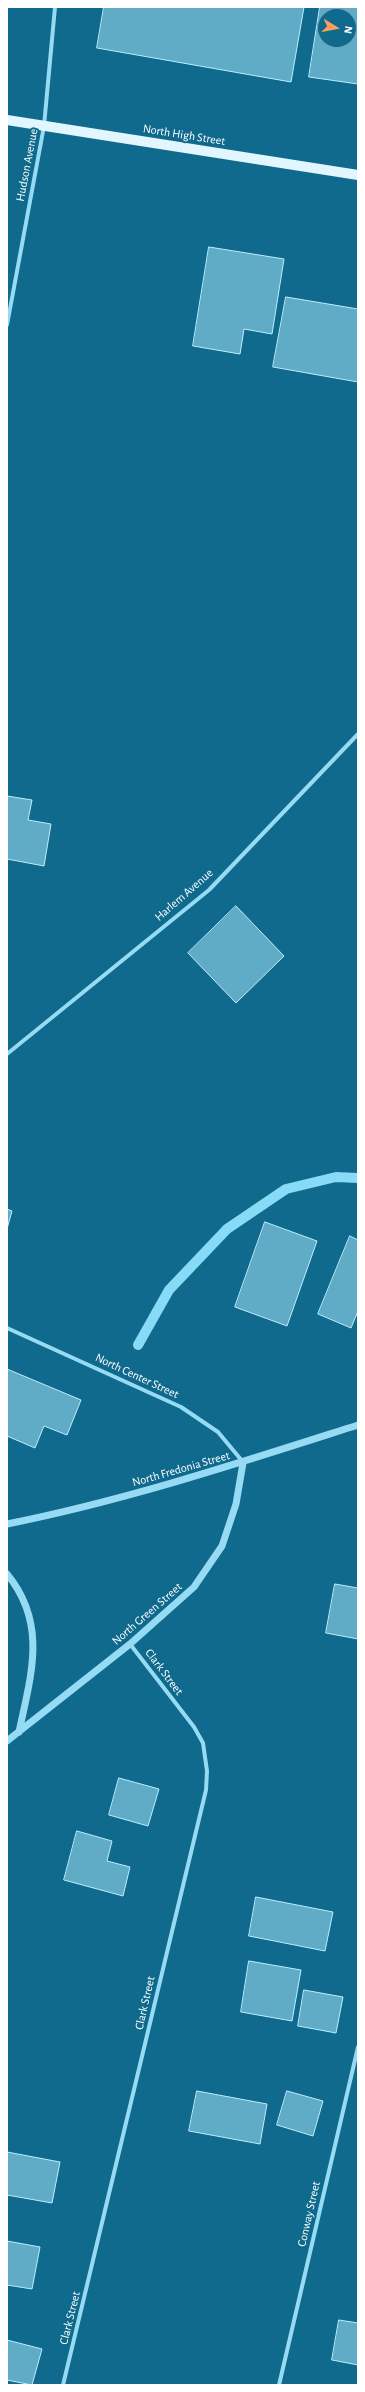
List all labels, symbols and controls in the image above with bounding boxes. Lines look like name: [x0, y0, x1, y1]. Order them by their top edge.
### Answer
north arrow: [317, 8, 357, 48]
text: N: [342, 25, 354, 35]
street label: North High Street: [142, 121, 226, 149]
street label: Hudson Avenue: [13, 127, 41, 203]
street label: Harlem Avenue: [152, 866, 216, 924]
street label: North Center Street: [93, 1350, 181, 1402]
street label: North Fredonia Street: [131, 1448, 231, 1490]
street label: North Green Street: [109, 1580, 185, 1648]
street label: Clark Street: [142, 1646, 186, 1698]
street label: Clark Street: [132, 1975, 158, 2031]
street label: Conway Street: [295, 2180, 323, 2248]
street label: Clark Street: [56, 2290, 84, 2346]

